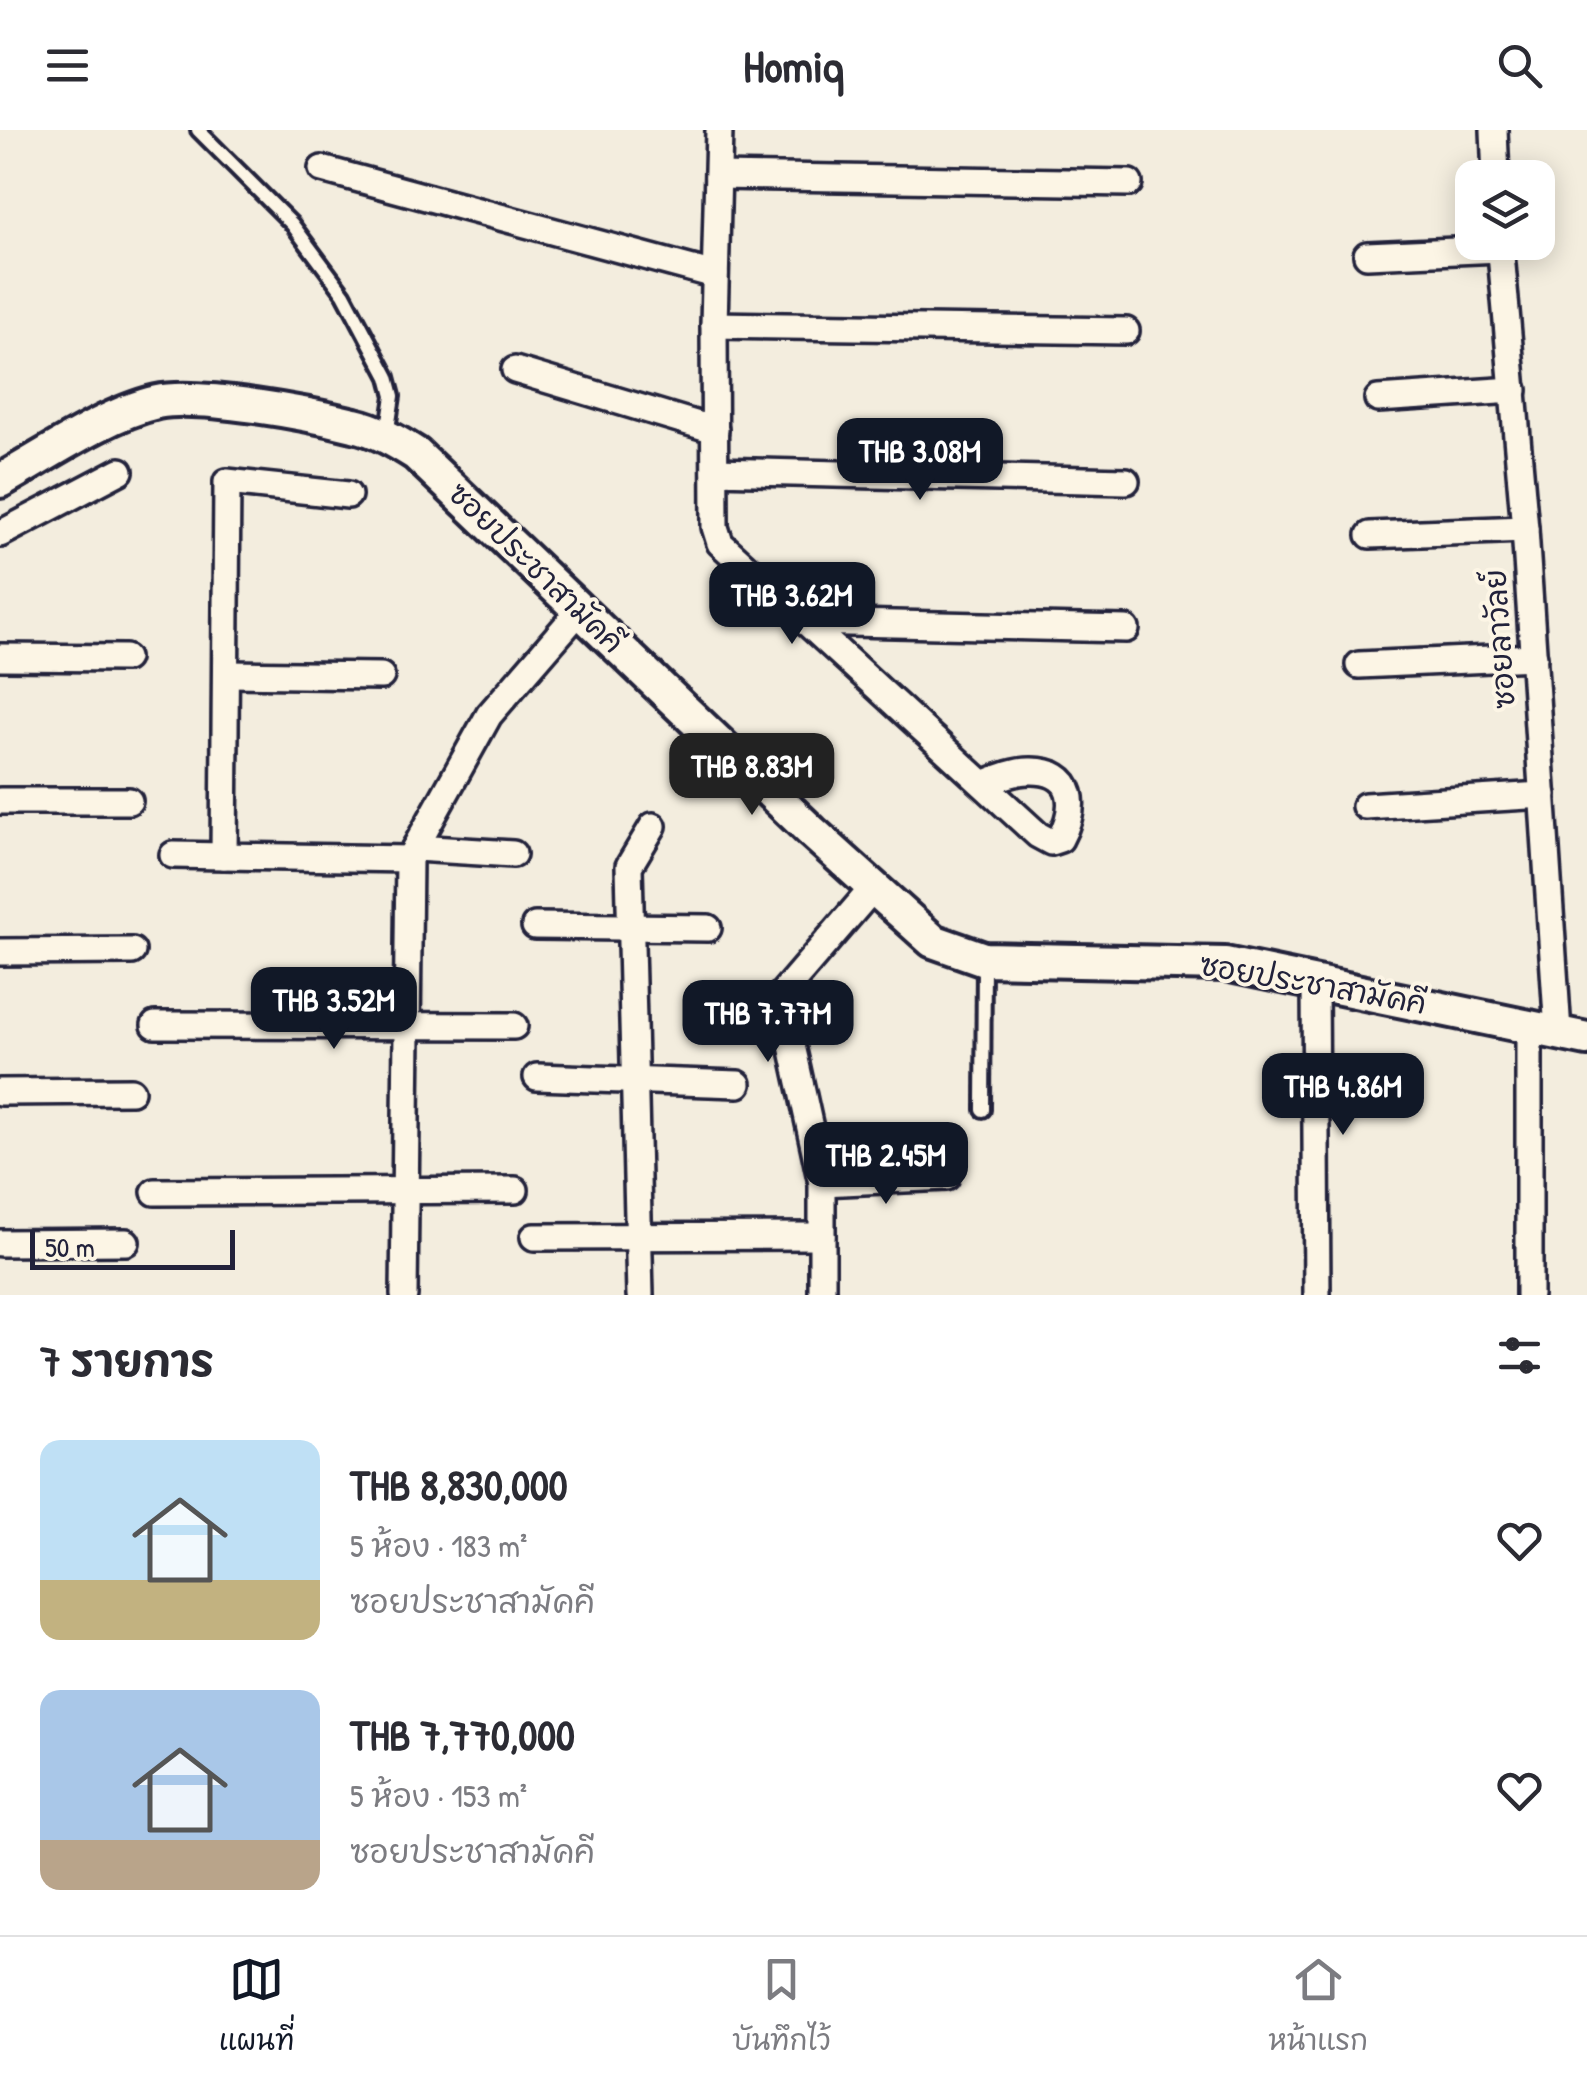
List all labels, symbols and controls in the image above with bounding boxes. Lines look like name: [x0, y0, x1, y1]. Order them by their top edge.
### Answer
text: Homiq: [743, 35, 844, 96]
icon: menu: [40, 38, 95, 93]
icon: search: [1492, 38, 1547, 93]
map controls: [1455, 160, 1555, 260]
button: layers: [1455, 160, 1555, 260]
pin: THB 3.08M: [806, 418, 1034, 503]
text: THB 3.08M: [859, 429, 981, 472]
street label: ซอยประชาสามัคคี: [440, 473, 633, 661]
pin: THB 3.62M: [678, 562, 906, 647]
street label: ซอยลาวัลย์: [1474, 568, 1524, 710]
text: THB 3.62M: [731, 573, 853, 616]
pin: THB 8.83M: [638, 733, 866, 818]
text: THB 8.83M: [691, 744, 813, 787]
street label: ซอยประชาสามัคคี: [1197, 943, 1430, 1023]
pin: THB 3.52M: [220, 967, 448, 1052]
text: THB 3.52M: [273, 978, 395, 1021]
pin: THB 7.77M: [654, 980, 882, 1065]
text: THB 7.77M: [705, 991, 831, 1034]
pin: THB 4.86M: [1229, 1053, 1457, 1138]
text: THB 4.86M: [1284, 1064, 1402, 1107]
pin: THB 2.45M: [772, 1122, 1000, 1207]
text: THB 2.45M: [826, 1133, 946, 1176]
scale bar: [30, 1225, 235, 1270]
text: 50 m: [45, 1228, 95, 1266]
icon: filters: [1492, 1328, 1547, 1383]
text: 7 รายการ: [40, 1332, 214, 1389]
text: THB 8,830,000: [350, 1456, 568, 1513]
icon: home: [120, 1480, 240, 1600]
icon: heart: [1492, 1513, 1547, 1568]
text: 5 ห้อง · 183 m²: [350, 1524, 527, 1567]
text: ซอยประชาสามัคคี: [350, 1580, 595, 1623]
text: THB 7,770,000: [350, 1706, 575, 1763]
icon: home: [120, 1730, 240, 1850]
icon: heart: [1492, 1763, 1547, 1818]
text: 5 ห้อง · 153 m²: [350, 1774, 527, 1817]
text: ซอยประชาสามัคคี: [350, 1830, 595, 1873]
tab: แผนที่: [219, 1952, 294, 2061]
tab: บันทึกไว้: [732, 1952, 831, 2061]
tab: หน้าแรก: [1268, 1952, 1368, 2061]

